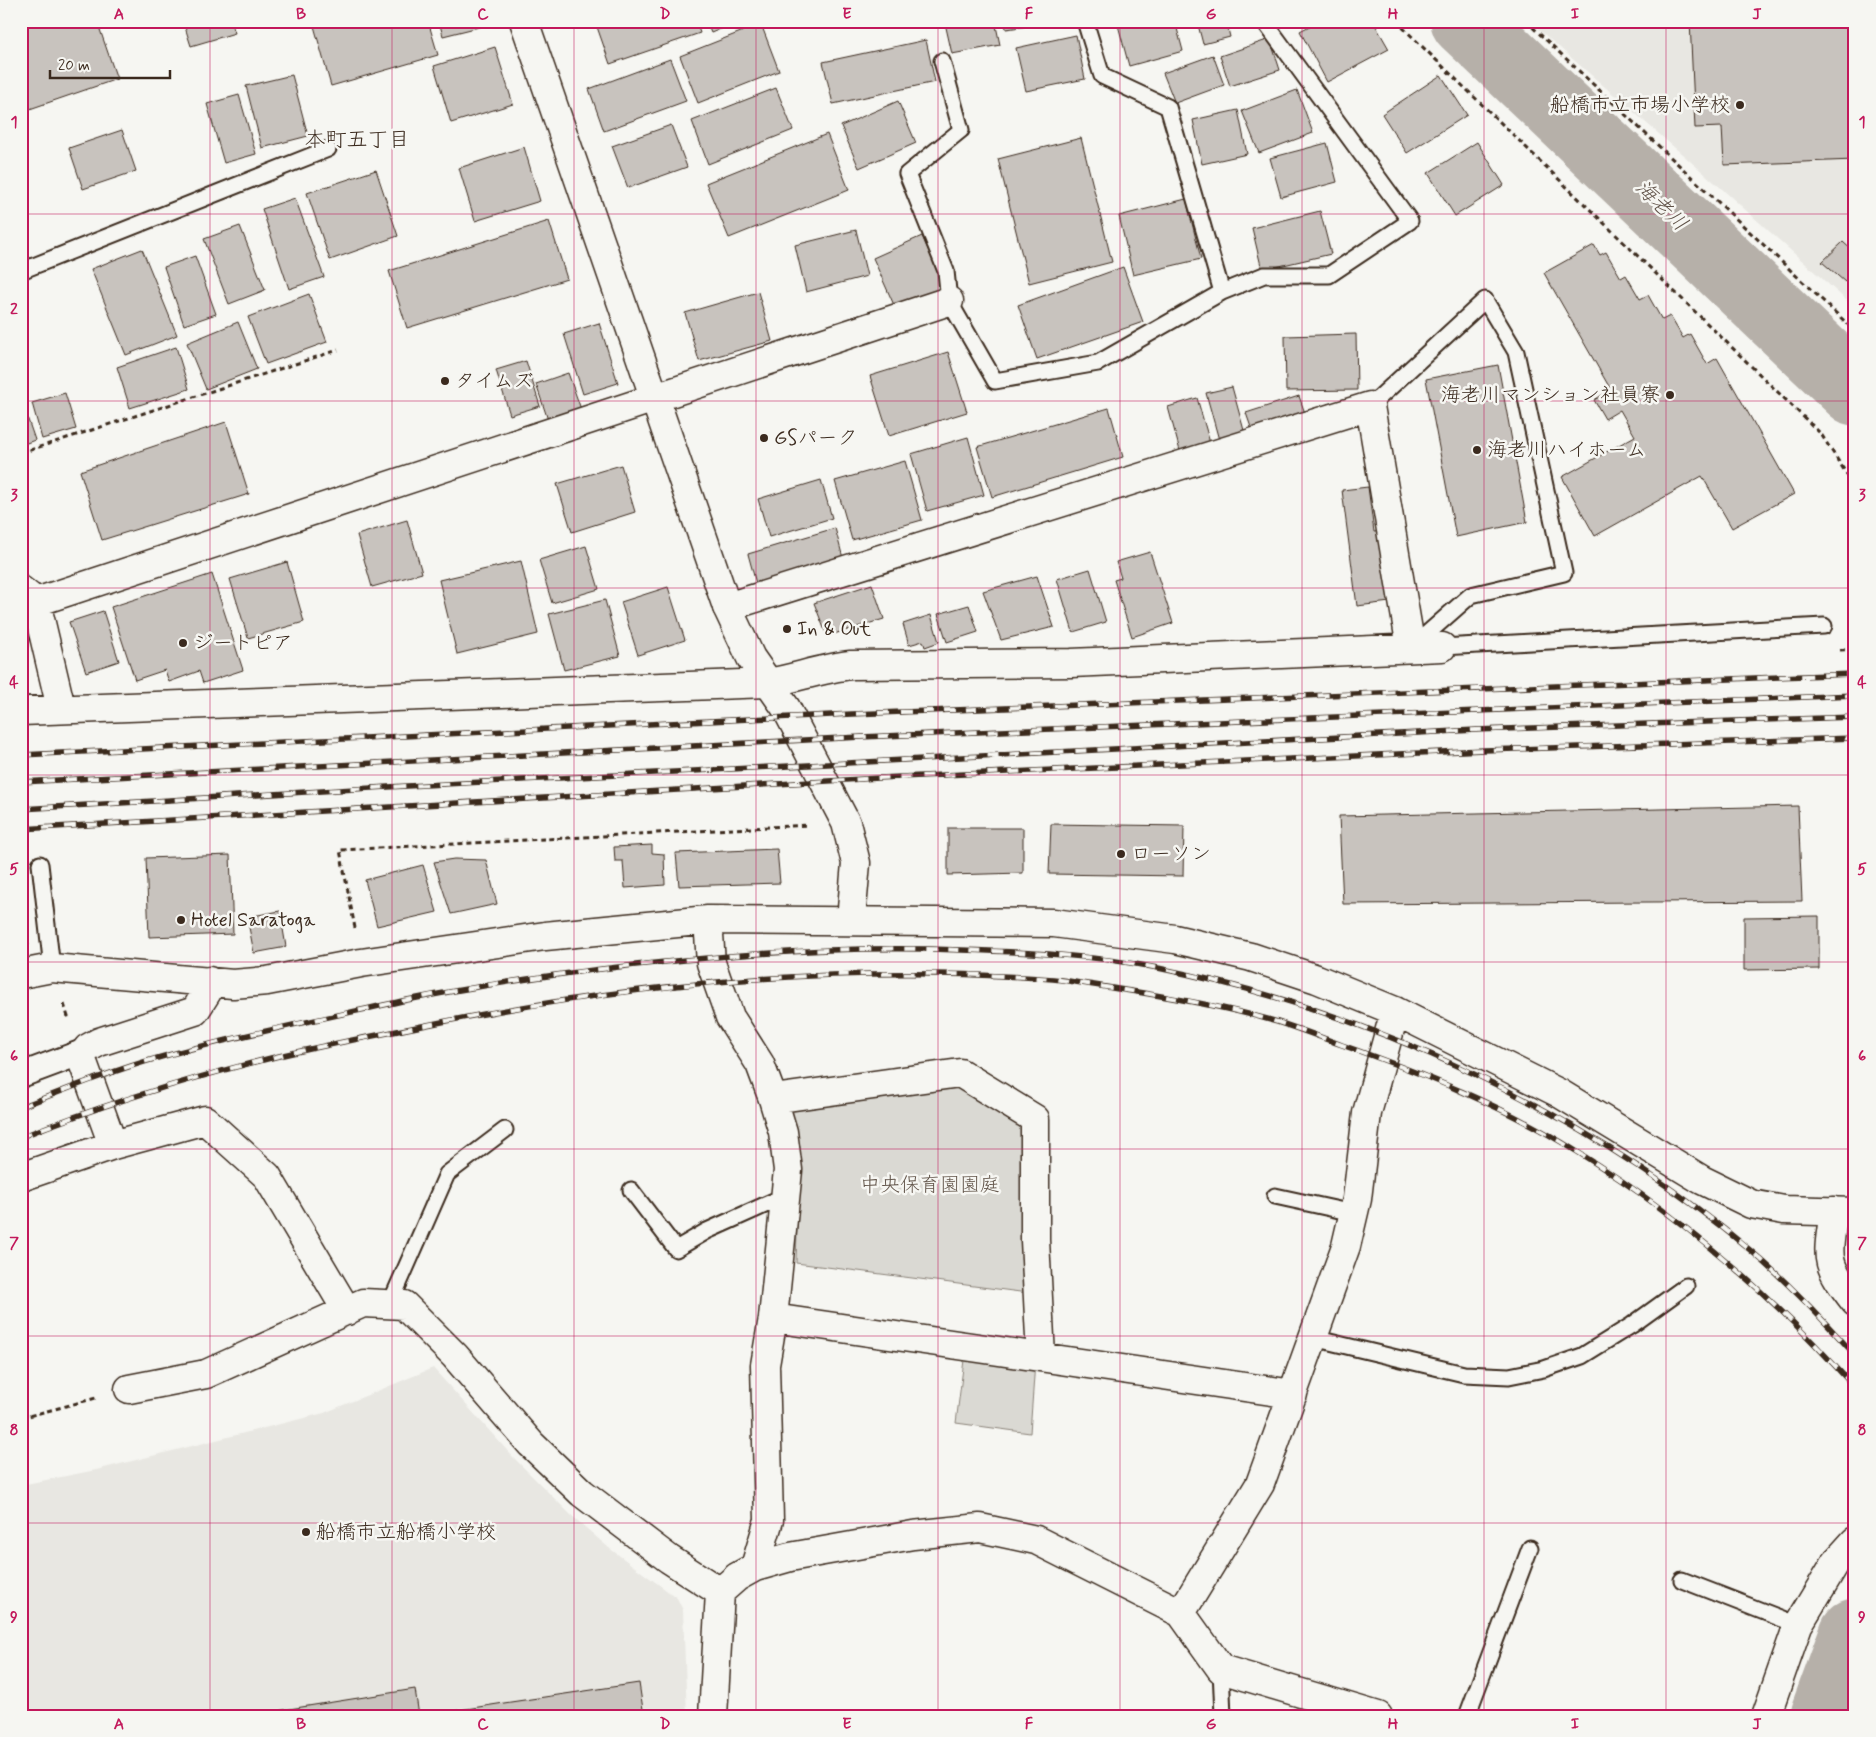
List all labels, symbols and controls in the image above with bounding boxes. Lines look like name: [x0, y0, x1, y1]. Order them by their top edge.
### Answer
text: A: [114, 4, 124, 25]
text: B: [296, 4, 306, 25]
text: C: [477, 4, 489, 25]
text: D: [659, 4, 671, 25]
text: E: [842, 4, 852, 25]
text: F: [1025, 4, 1034, 25]
text: G: [1206, 4, 1217, 25]
text: H: [1388, 4, 1399, 25]
text: I: [1571, 4, 1580, 25]
text: J: [1752, 4, 1762, 25]
scale bar: [50, 48, 170, 80]
text: 20 m: [58, 56, 90, 76]
place label: 船橋市立市場小学校: [1550, 92, 1730, 119]
marker: 船橋市立市場小学校: [1734, 99, 1746, 111]
text: 1: [10, 112, 18, 133]
text: 1: [1858, 112, 1866, 133]
district label: 本町五丁目: [305, 126, 410, 154]
water label: 海老川: [1629, 174, 1693, 238]
text: 2: [10, 299, 18, 320]
text: 2: [1858, 299, 1866, 320]
place label: タイムズ: [455, 368, 533, 395]
marker: タイムズ: [439, 375, 451, 387]
place label: 海老川マンション社員寮: [1441, 382, 1660, 409]
marker: 海老川マンション社員寮: [1664, 389, 1676, 401]
place label: GSパーク: [774, 425, 857, 452]
marker: GSパーク: [758, 432, 770, 444]
place label: 海老川ハイホーム: [1487, 437, 1646, 464]
marker: 海老川ハイホーム: [1471, 444, 1483, 456]
text: 3: [10, 485, 18, 506]
text: 3: [1858, 485, 1866, 506]
place label: In & Out: [797, 616, 871, 643]
marker: In & Out: [781, 623, 793, 635]
place label: ジートピア: [193, 630, 293, 657]
marker: ジートピア: [177, 637, 189, 649]
text: 4: [9, 672, 19, 693]
text: 4: [1857, 672, 1867, 693]
place label: ローソン: [1131, 841, 1211, 868]
marker: ローソン: [1115, 848, 1127, 860]
text: 5: [9, 859, 19, 880]
text: 5: [1857, 859, 1867, 880]
place label: Hotel Saratoga: [191, 907, 316, 934]
marker: Hotel Saratoga: [175, 914, 187, 926]
text: 6: [10, 1046, 18, 1067]
text: 6: [1858, 1046, 1866, 1067]
park label: 中央保育園園庭: [860, 1172, 1000, 1199]
text: 7: [9, 1233, 19, 1254]
text: 7: [1857, 1233, 1867, 1254]
text: 8: [9, 1420, 19, 1441]
text: 8: [1857, 1420, 1867, 1441]
place label: 船橋市立船橋小学校: [316, 1519, 496, 1546]
marker: 船橋市立船橋小学校: [300, 1526, 312, 1538]
text: 9: [10, 1607, 18, 1628]
text: 9: [1858, 1607, 1866, 1628]
text: A: [114, 1714, 124, 1735]
text: B: [296, 1714, 306, 1735]
text: C: [477, 1714, 489, 1735]
text: D: [659, 1714, 671, 1735]
text: E: [842, 1714, 852, 1735]
text: F: [1025, 1714, 1034, 1735]
text: G: [1206, 1714, 1217, 1735]
text: H: [1388, 1714, 1399, 1735]
text: I: [1571, 1714, 1580, 1735]
text: J: [1752, 1714, 1762, 1735]

